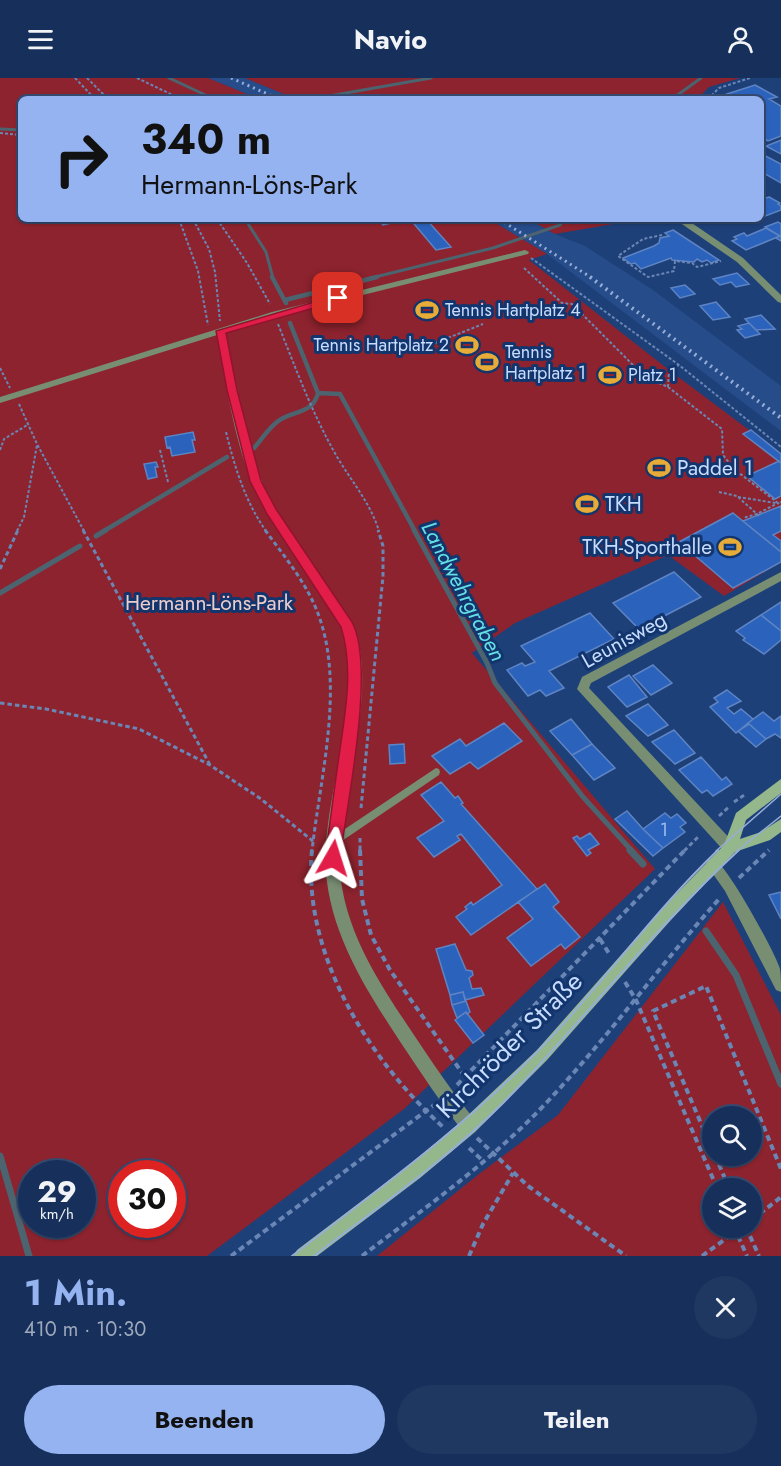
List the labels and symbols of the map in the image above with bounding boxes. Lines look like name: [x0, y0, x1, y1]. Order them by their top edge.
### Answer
pin: [312, 272, 363, 323]
sports icon: Tennis Hartplatz 4: [414, 297, 440, 323]
place label: Tennis Hartplatz 4: [445, 297, 581, 323]
place label: Tennis Hartplatz 2: [314, 332, 449, 358]
sports icon: Tennis Hartplatz 2: [454, 332, 480, 358]
place label: Tennis Hartplatz 1: [505, 339, 586, 386]
sports icon: Tennis Hartplatz 1: [474, 349, 500, 375]
sports icon: Platz 1: [597, 362, 623, 388]
place label: Platz 1: [628, 362, 677, 388]
place label: Paddel 1: [677, 453, 753, 483]
sports icon: Paddel 1: [646, 455, 672, 481]
place label: TKH: [605, 489, 642, 519]
sports icon: TKH: [574, 491, 600, 517]
water label: Landwehrgraben: [414, 515, 514, 667]
place label: TKH-Sporthalle: [582, 532, 712, 562]
sports icon: TKH-Sporthalle: [717, 534, 743, 560]
park label: Hermann-Löns-Park: [125, 588, 294, 618]
street label: Leunisweg: [576, 604, 672, 676]
house number: 1: [660, 817, 668, 843]
position arrow: [301, 826, 365, 890]
street label: Kirchröder Straße: [427, 963, 591, 1127]
speed limit sign: 30: [108, 1160, 186, 1238]

